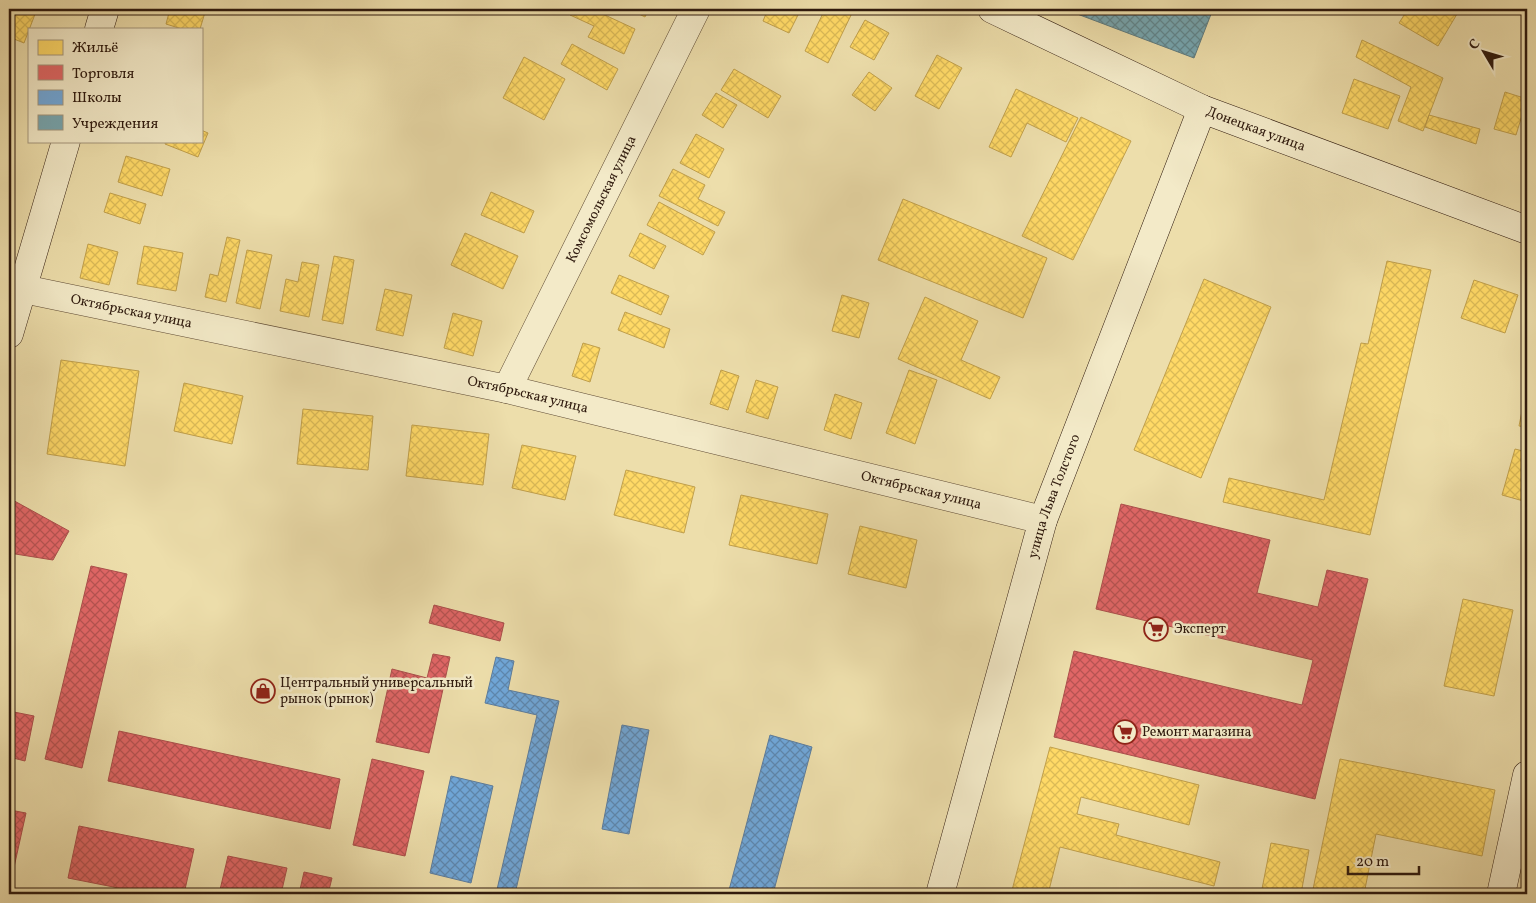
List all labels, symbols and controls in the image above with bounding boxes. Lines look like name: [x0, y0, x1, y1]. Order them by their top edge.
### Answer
legend: [28, 28, 202, 142]
north arrow: [1458, 28, 1508, 78]
text: С: [1465, 36, 1485, 54]
text: Жильё: [72, 38, 118, 59]
text: Торговля: [72, 64, 134, 85]
text: Школы: [72, 88, 122, 109]
street label: Донецкая улица: [1203, 102, 1308, 156]
text: Учреждения: [72, 114, 158, 135]
street label: Комсомольская улица: [562, 132, 641, 266]
street label: Октябрьская улица: [69, 289, 194, 333]
street label: Октябрьская улица: [466, 372, 590, 418]
street label: улица Льва Толстого: [1023, 431, 1085, 561]
street label: Октябрьская улица: [859, 466, 984, 514]
supermarket icon: Эксперт: [1143, 616, 1169, 642]
place label: Эксперт: [1174, 620, 1226, 639]
place label: Центральный универсальный рынок (рынок): [280, 674, 473, 709]
shop icon: Центральный универсальный рынок (рынок): [250, 678, 276, 704]
supermarket icon: Ремонт магазина: [1112, 719, 1138, 745]
place label: Ремонт магазина: [1142, 723, 1252, 742]
scale bar: [1348, 843, 1420, 875]
text: 20 m: [1356, 852, 1389, 873]

